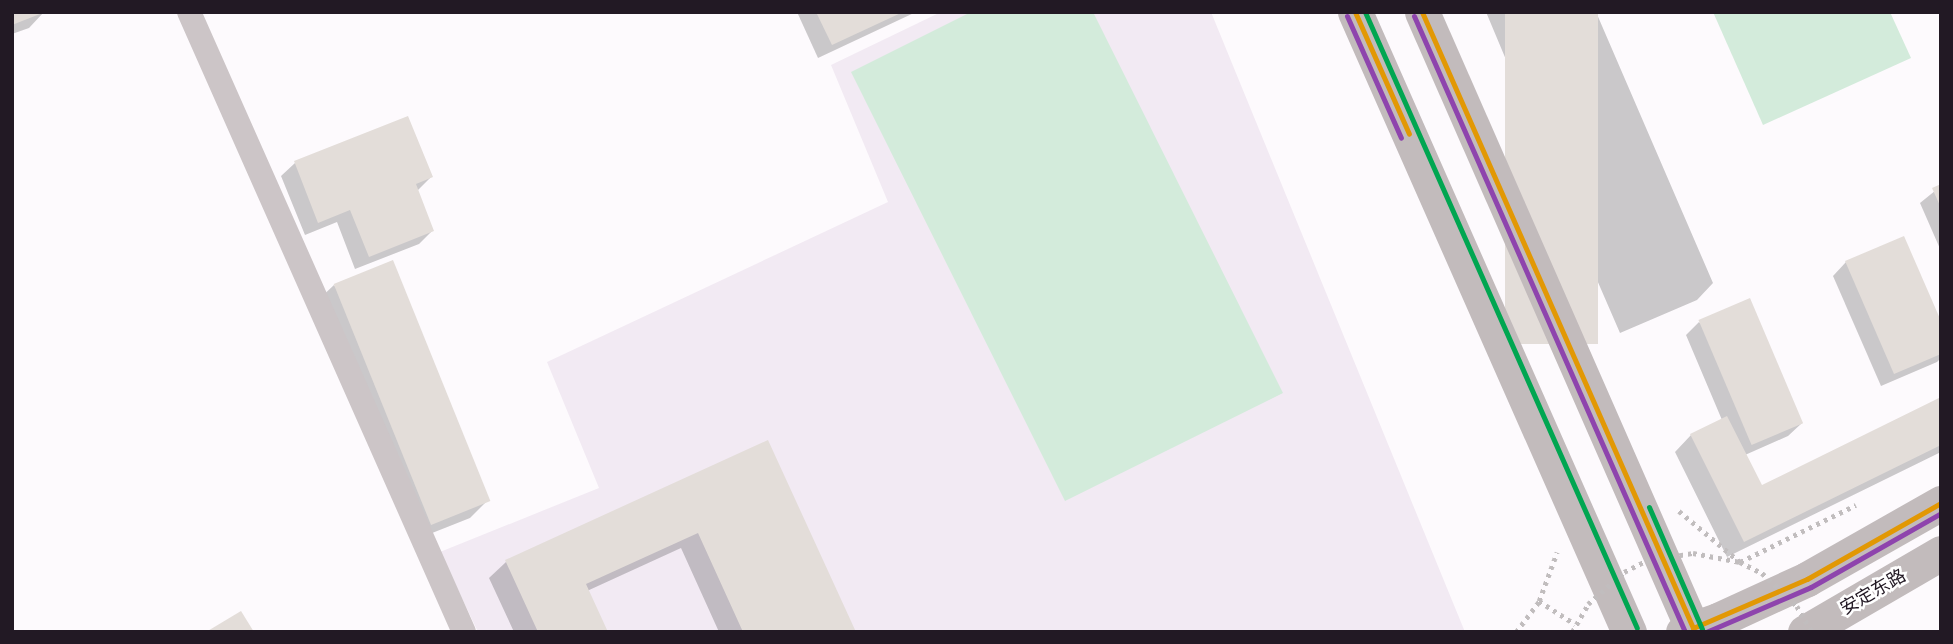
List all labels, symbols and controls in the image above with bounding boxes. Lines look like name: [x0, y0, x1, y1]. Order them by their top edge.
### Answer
street label: 安定东路: [1836, 565, 1910, 619]

